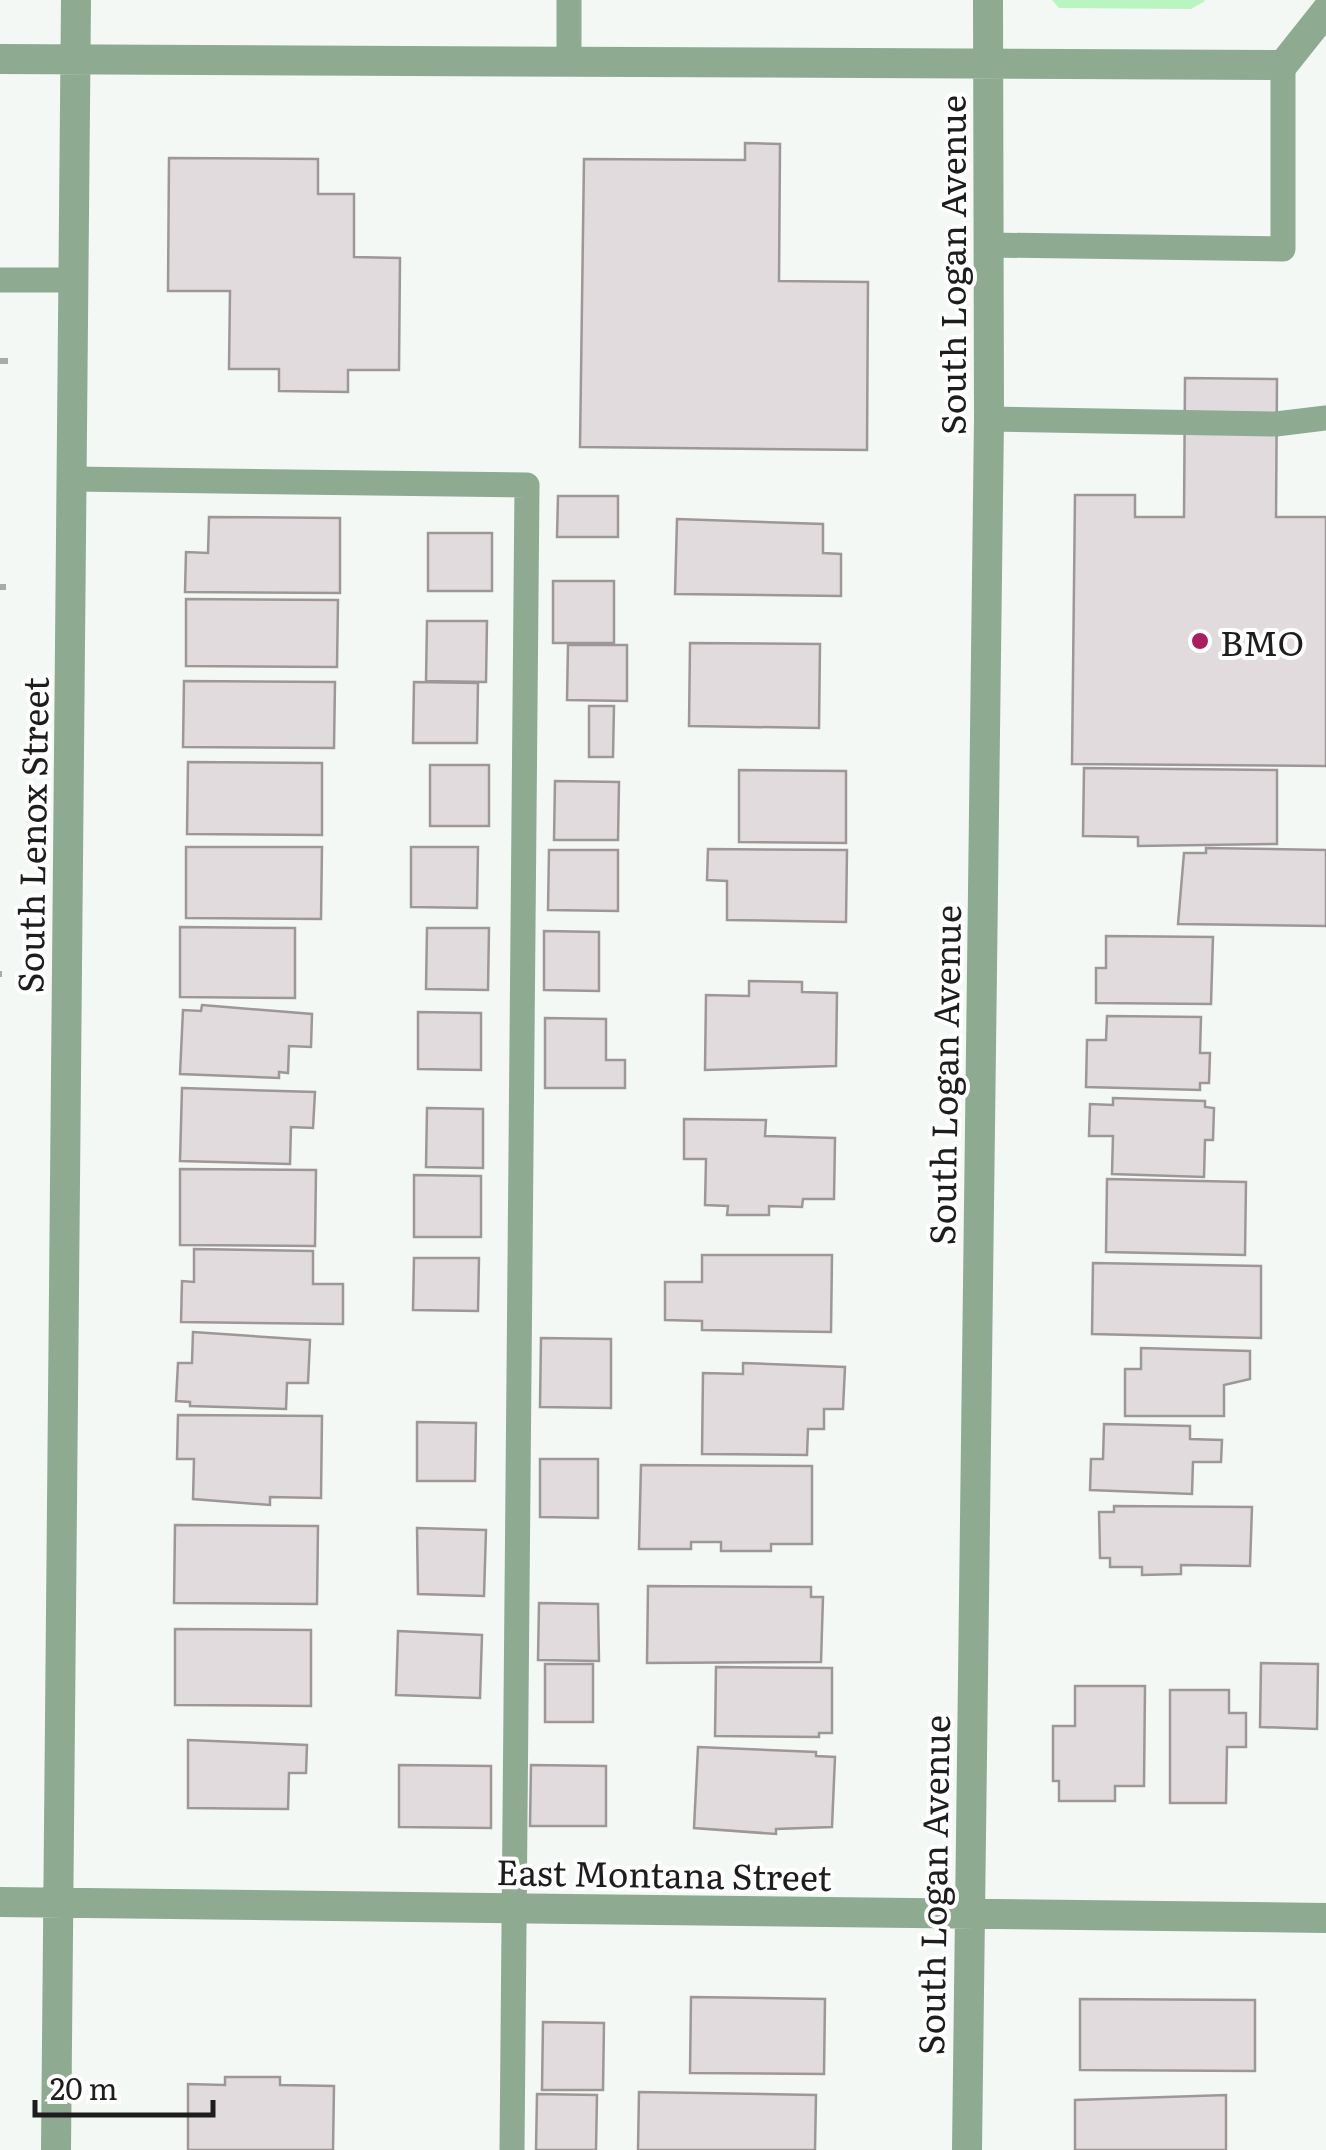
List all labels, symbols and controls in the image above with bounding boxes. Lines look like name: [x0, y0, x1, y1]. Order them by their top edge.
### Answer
street label: South Logan Avenue: [925, 95, 977, 435]
place label: BMO: [1220, 615, 1304, 667]
marker: BMO: [1189, 630, 1211, 652]
street label: South Lenox Street: [2, 676, 60, 994]
street label: South Logan Avenue: [914, 904, 972, 1246]
street label: South Logan Avenue: [903, 1714, 961, 2056]
street label: East Montana Street: [496, 1844, 832, 1902]
scale bar: [35, 2055, 212, 2117]
text: 20 m: [50, 2065, 118, 2109]

